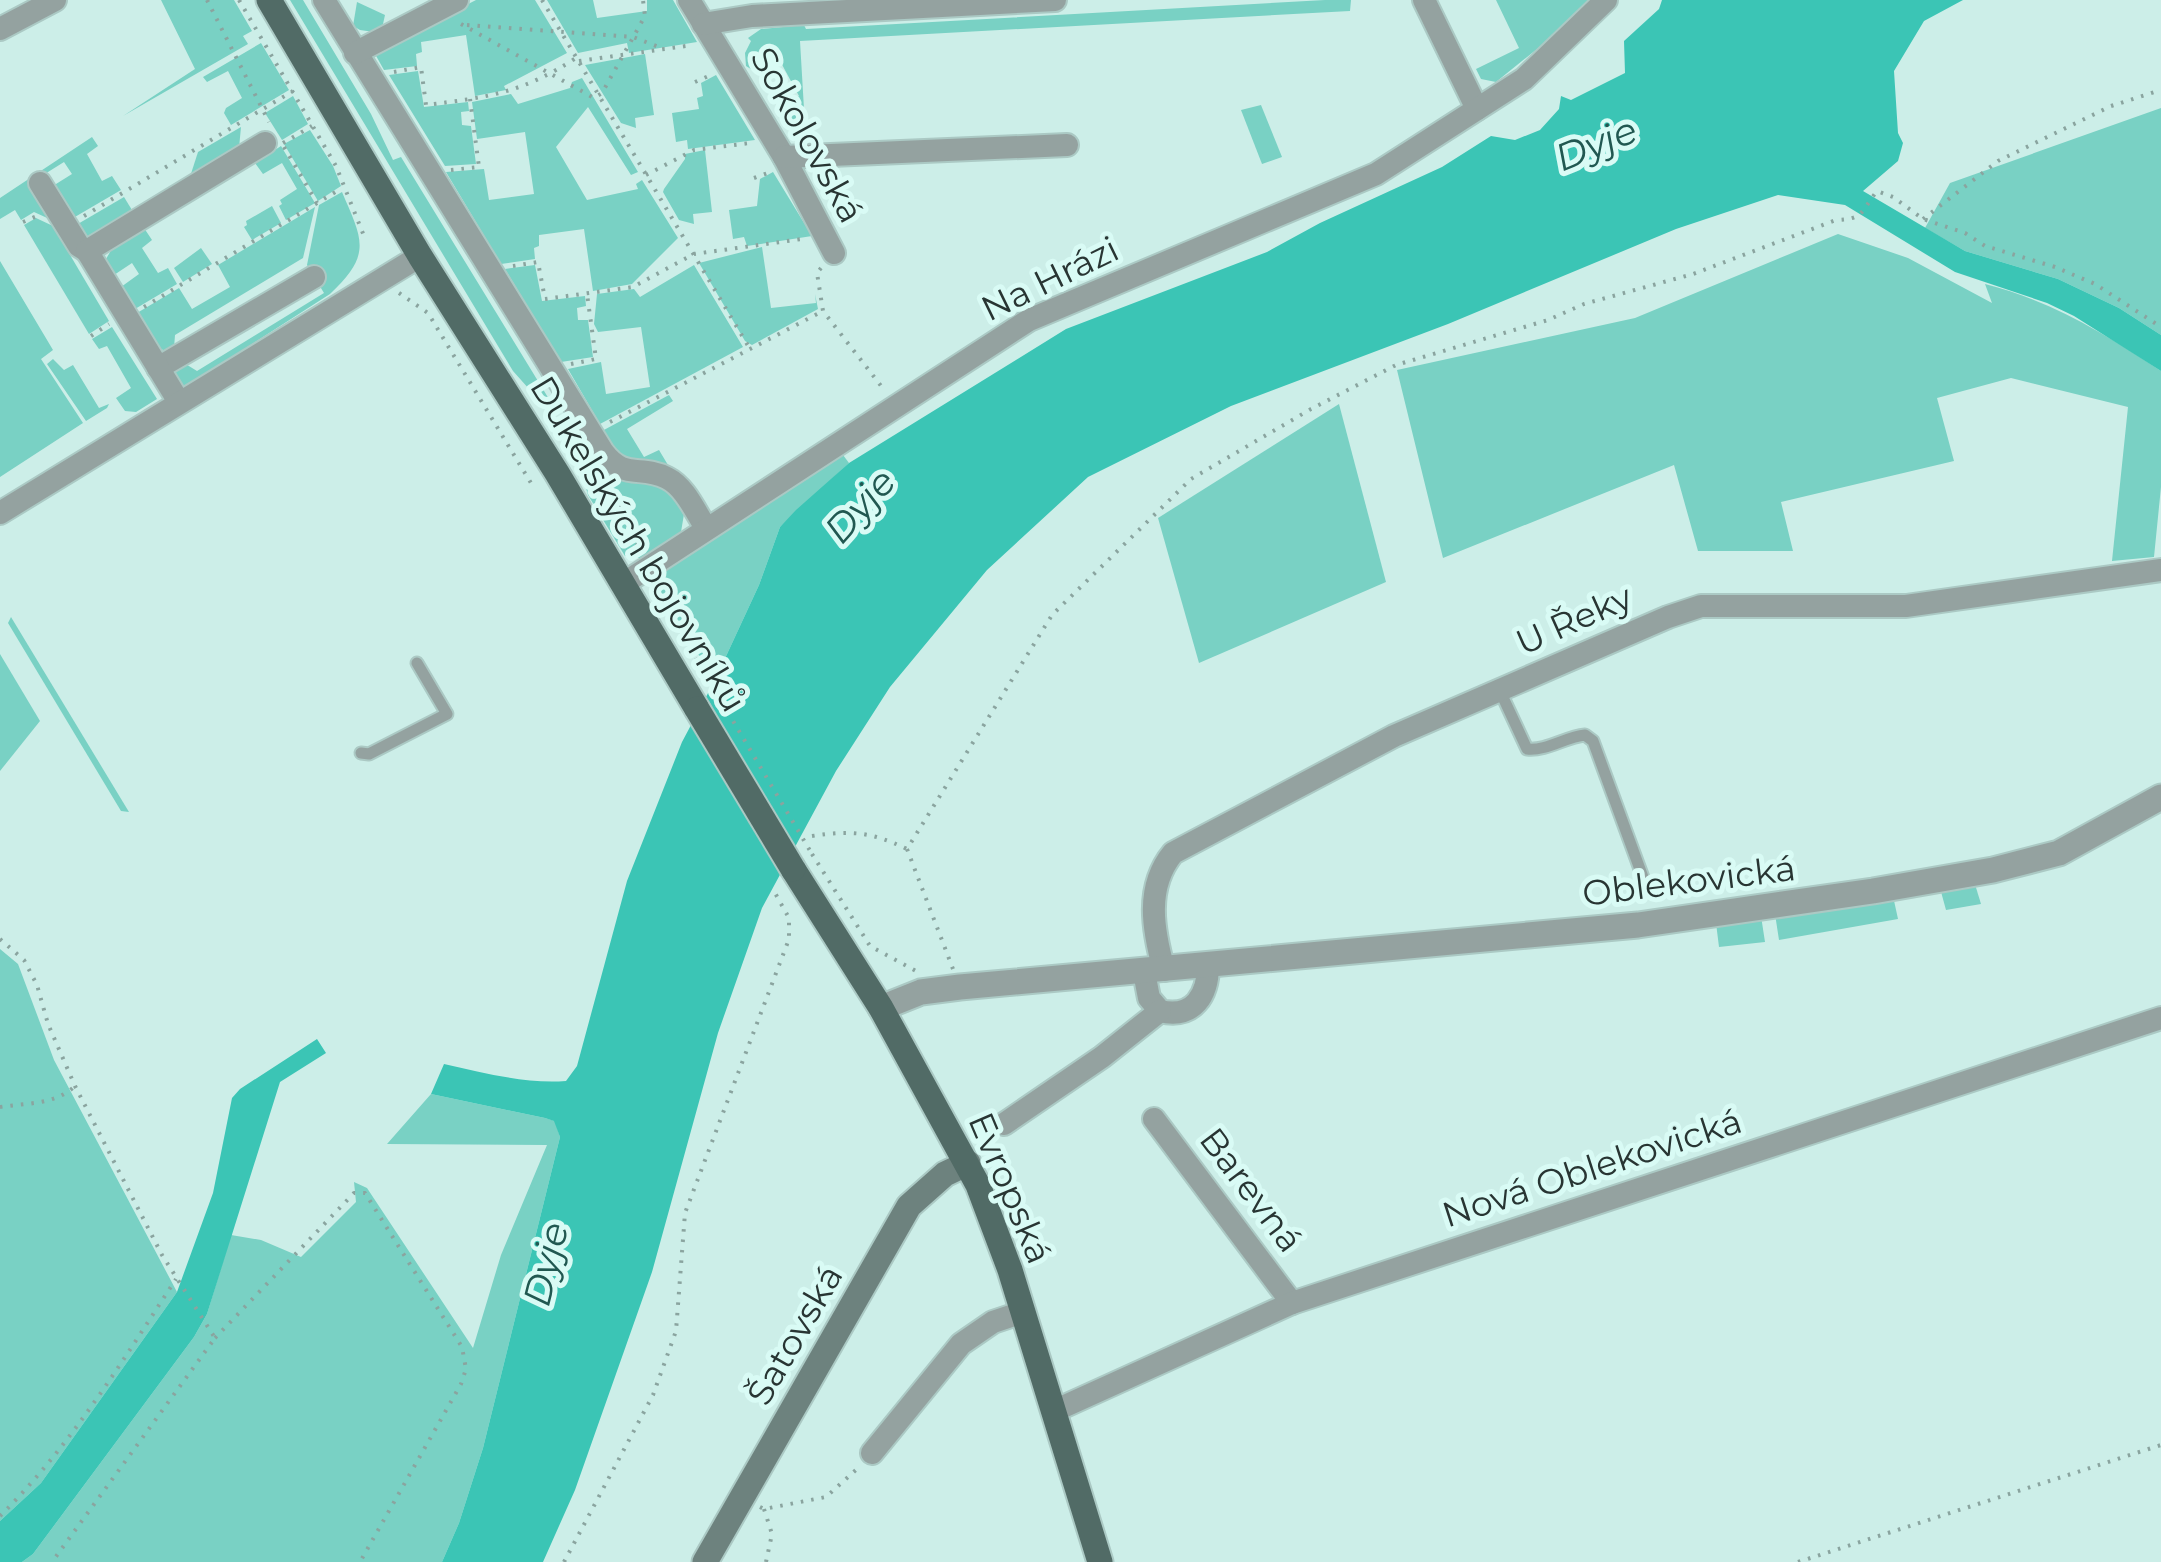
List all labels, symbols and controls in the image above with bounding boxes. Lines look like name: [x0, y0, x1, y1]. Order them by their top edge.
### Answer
street label: Sokolovská: [742, 40, 873, 230]
water label: Dyje: [1548, 106, 1644, 181]
street label: Na Hrázi: [974, 227, 1125, 330]
street label: Dukelských bojovníků: [521, 368, 756, 719]
water label: Dyje: [814, 459, 905, 553]
street label: U Řeky: [1509, 575, 1638, 664]
street label: Oblekovická: [1580, 846, 1798, 915]
street label: Nová Oblekovická: [1437, 1099, 1747, 1236]
street label: Evropská: [959, 1106, 1061, 1270]
street label: Barevná: [1191, 1119, 1312, 1260]
water label: Dyje: [512, 1217, 579, 1311]
street label: Šatovská: [737, 1257, 852, 1412]

